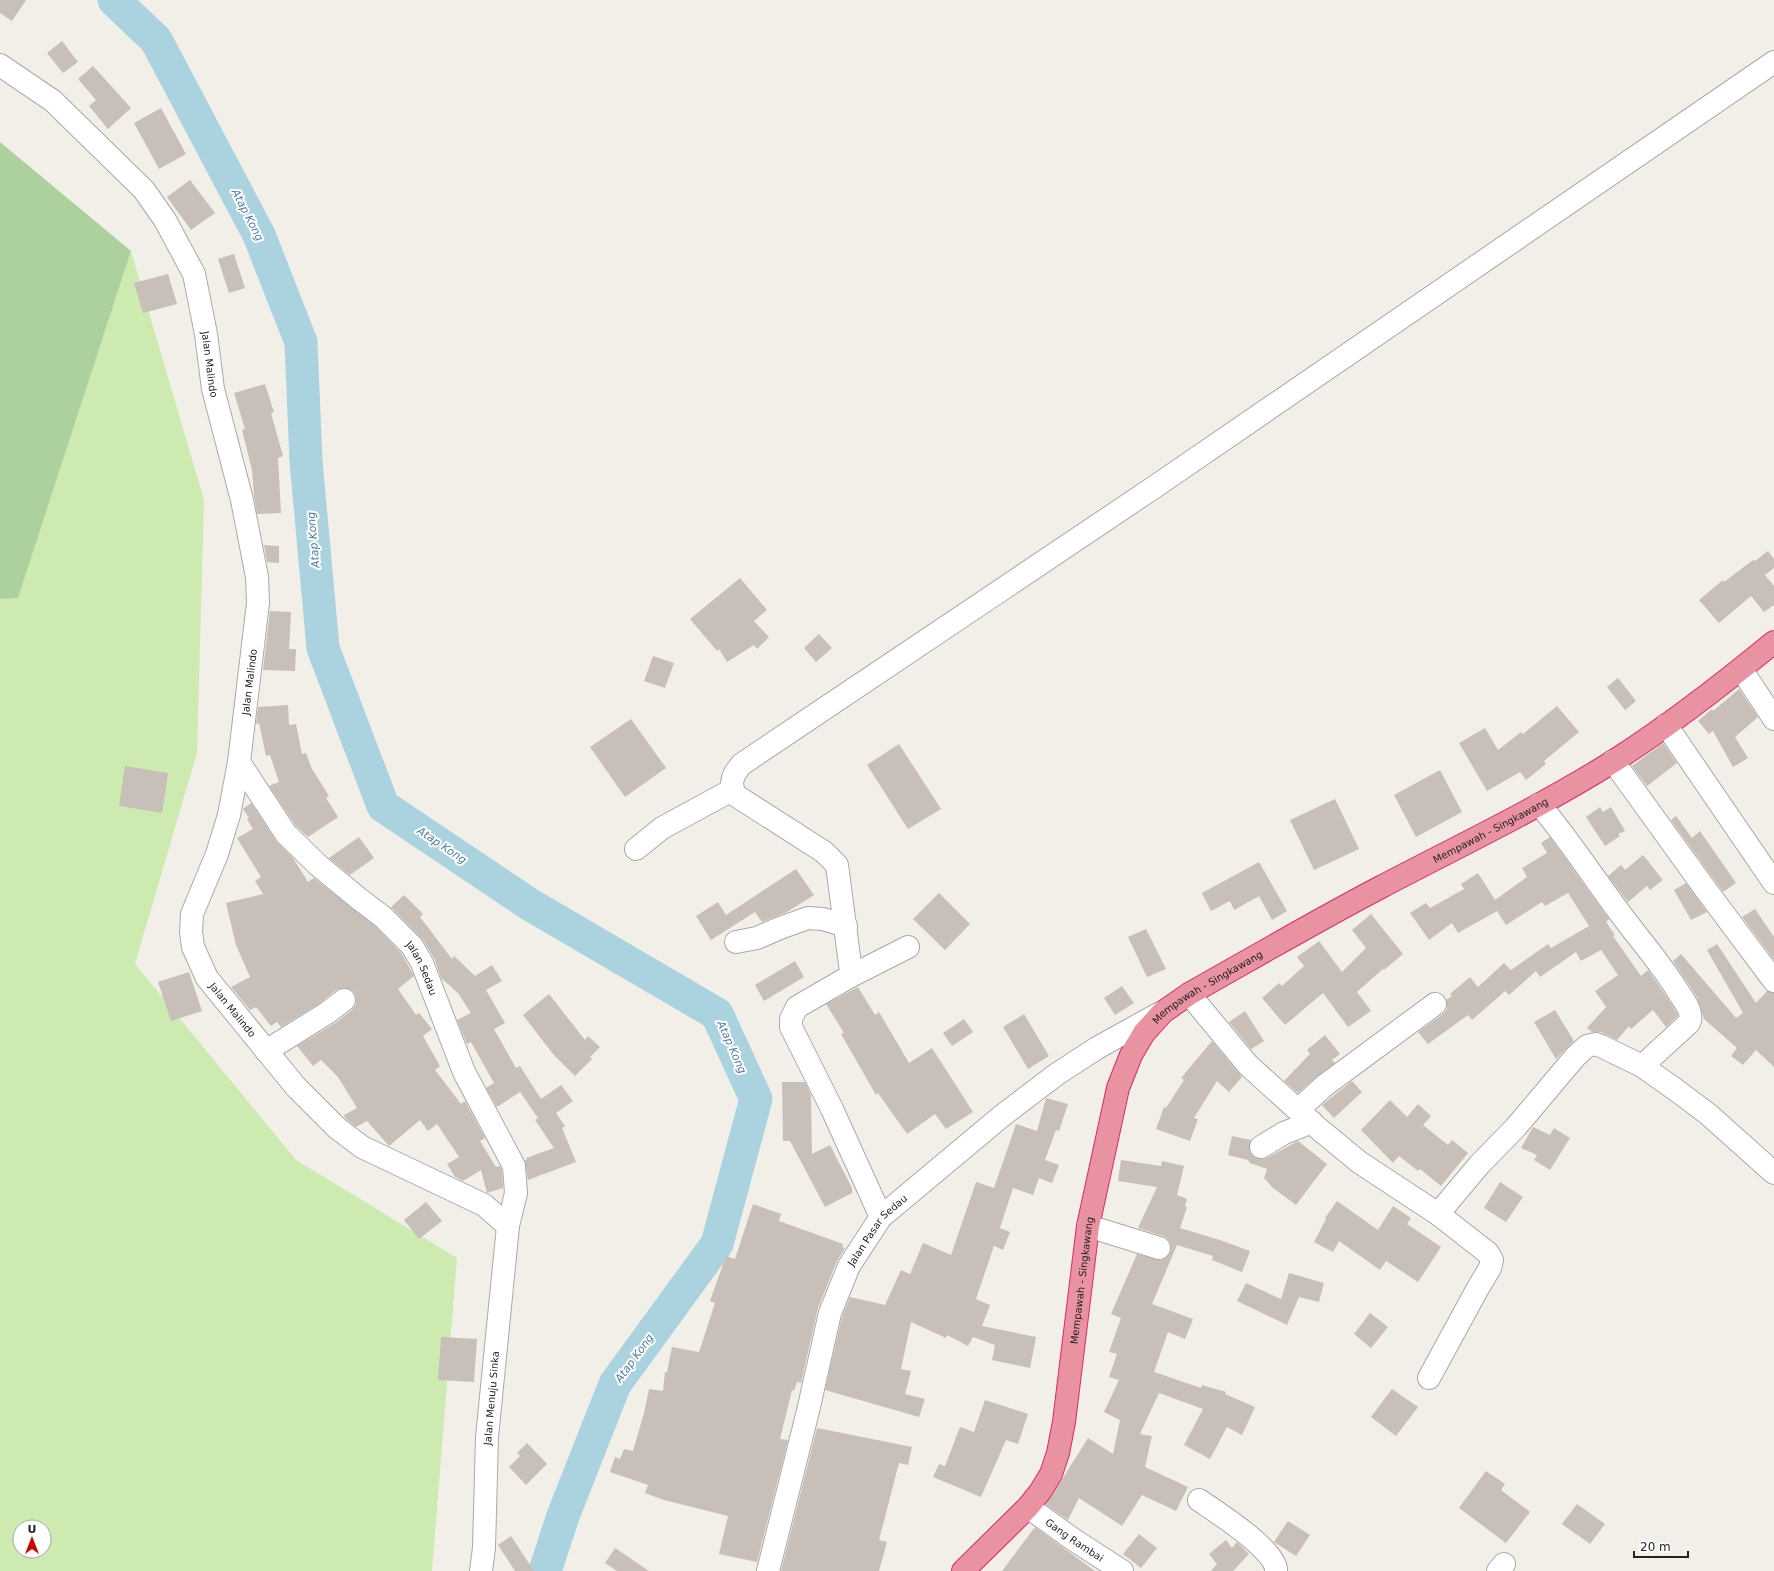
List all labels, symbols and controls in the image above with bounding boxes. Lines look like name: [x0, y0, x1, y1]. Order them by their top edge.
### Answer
water label: Atap Kong: [228, 186, 266, 243]
street label: Jalan Malindo: [199, 329, 220, 399]
water label: Atap Kong: [305, 511, 323, 570]
street label: Jalan Malindo: [240, 648, 259, 717]
street label: Mempawah - Singkawang: [1431, 796, 1550, 865]
water label: Atap Kong: [414, 824, 469, 867]
street label: Jalan Sedau: [403, 938, 439, 997]
street label: Mempawah - Singkawang: [1150, 949, 1264, 1026]
street label: Jalan Malindo: [206, 980, 258, 1039]
water label: Atap Kong: [714, 1018, 749, 1076]
street label: Jalan Pasar Sedau: [845, 1193, 909, 1269]
street label: Mempawah - Singkawang: [1069, 1216, 1096, 1345]
water label: Atap Kong: [612, 1332, 656, 1386]
street label: Jalan Menuju Sinka: [482, 1351, 501, 1447]
street label: Gang Rambai: [1043, 1516, 1105, 1564]
north arrow: [12, 1519, 52, 1559]
text: U: [28, 1523, 36, 1536]
scale bar: [1634, 1533, 1688, 1559]
text: 20 m: [1640, 1540, 1671, 1554]

